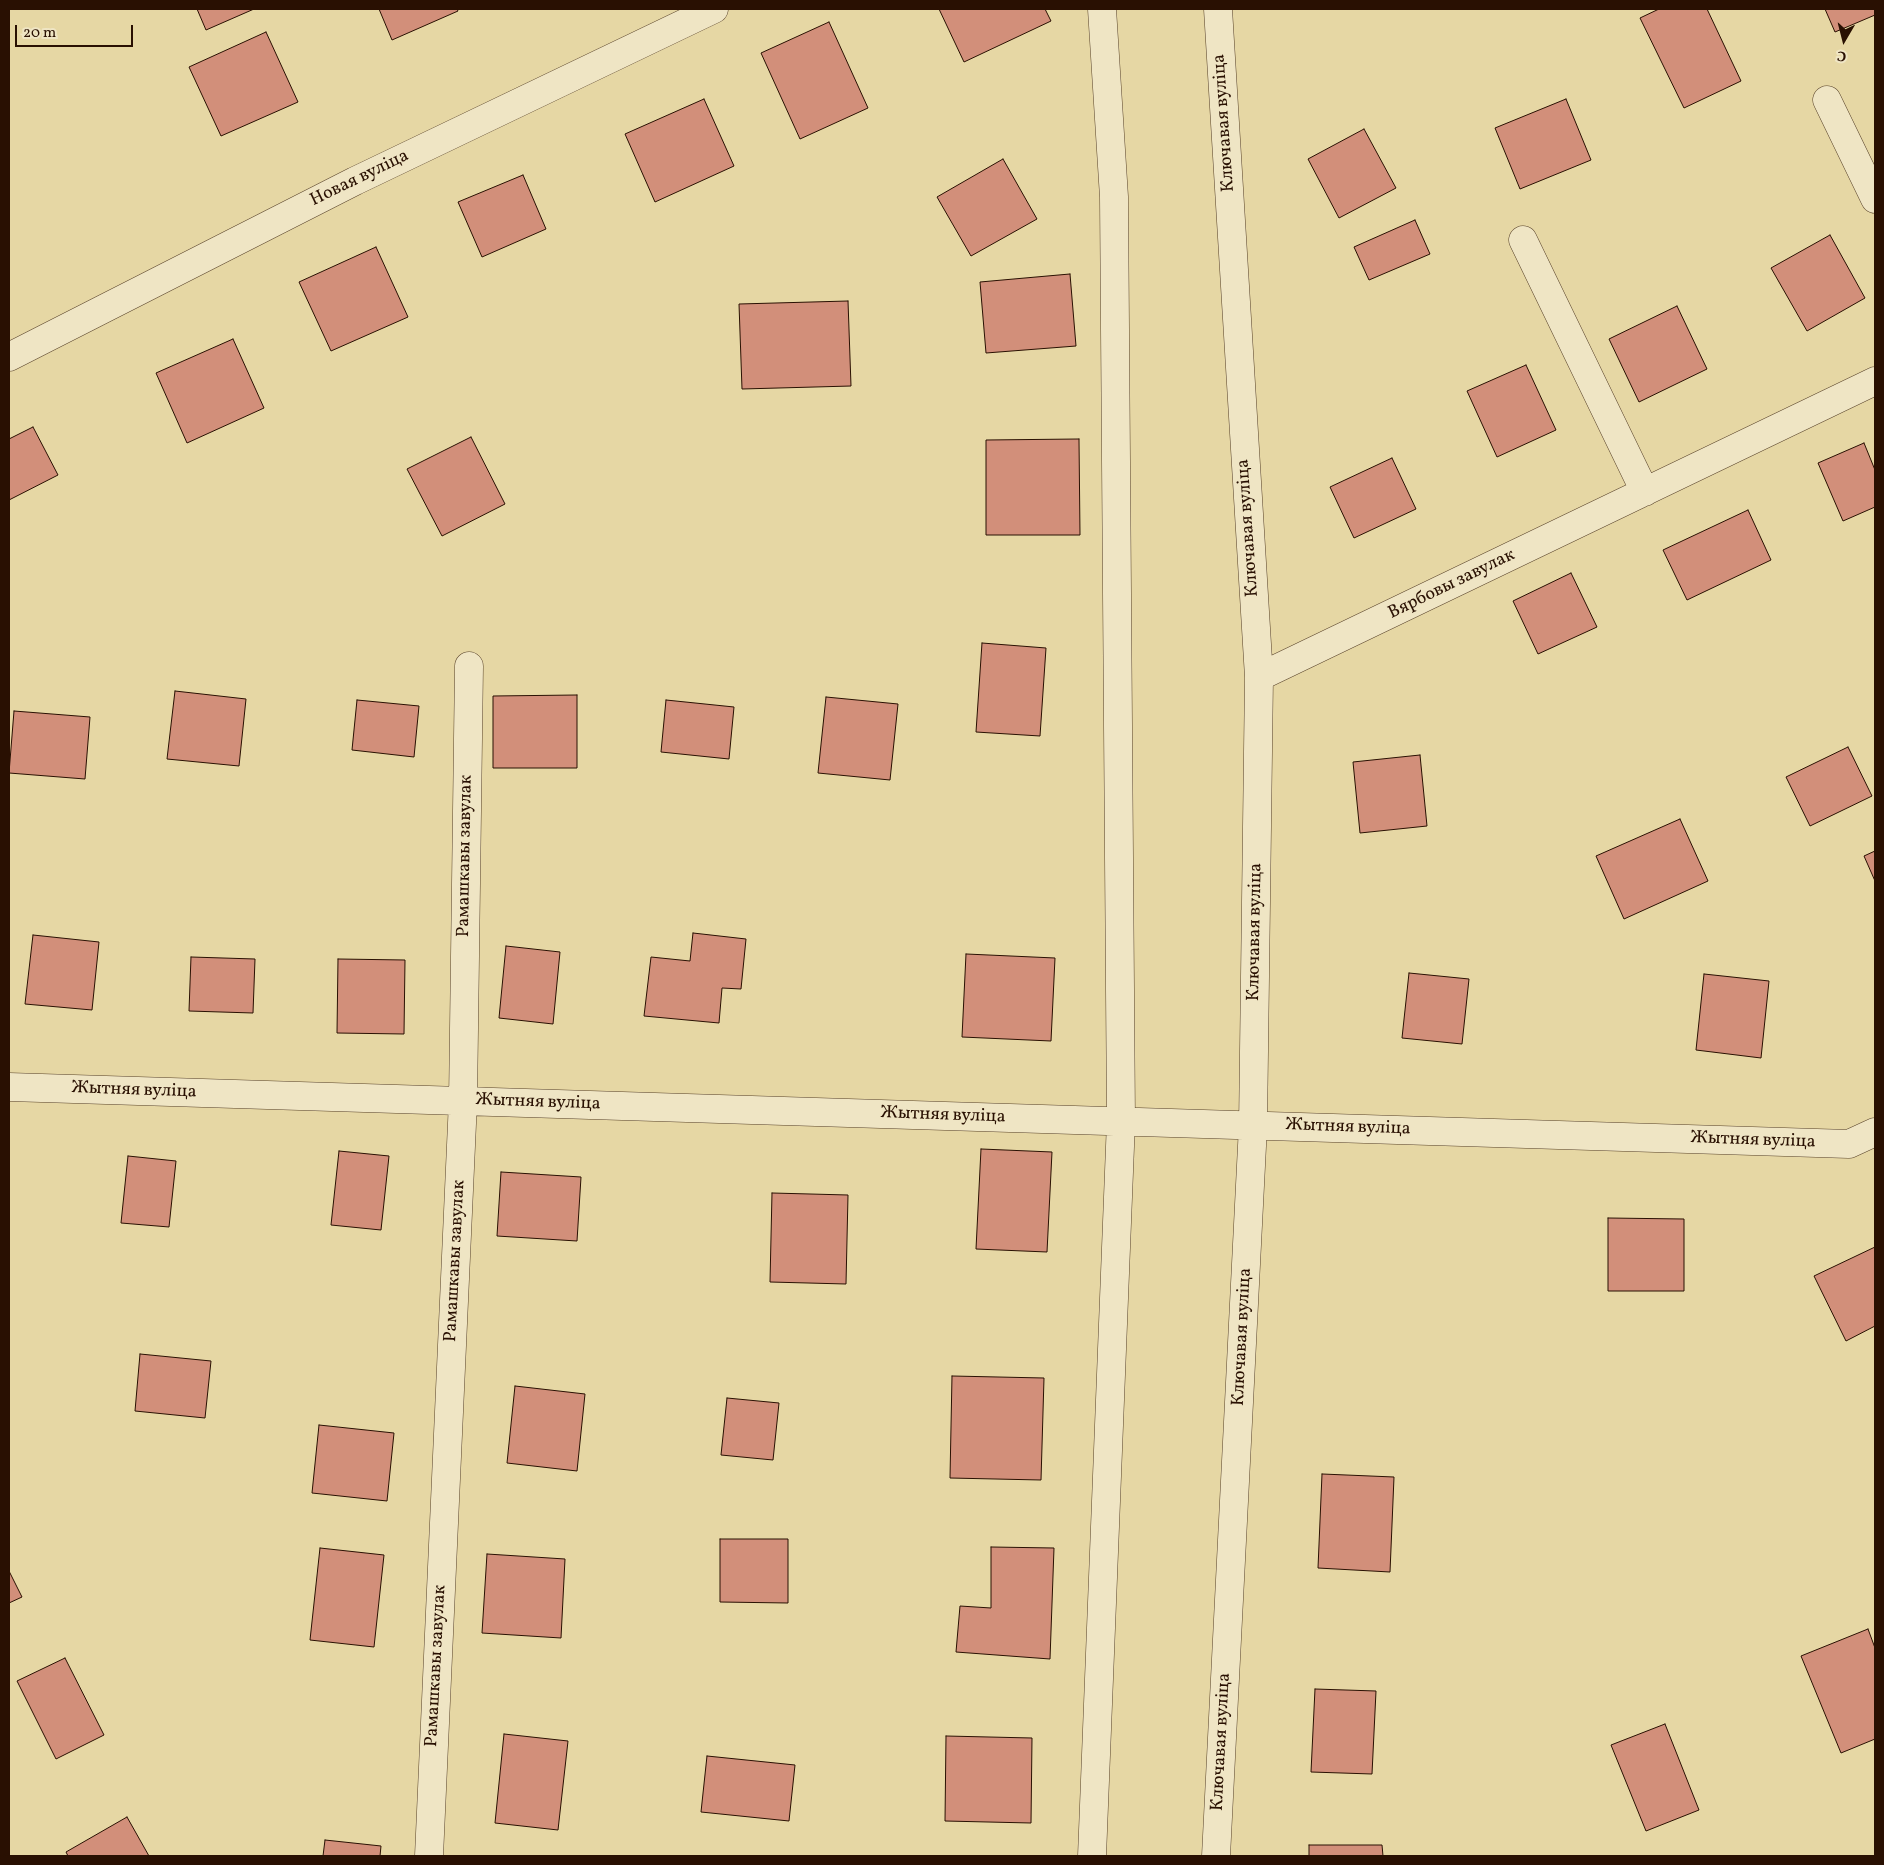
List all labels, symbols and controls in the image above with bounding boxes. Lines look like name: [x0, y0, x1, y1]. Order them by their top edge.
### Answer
scale bar: [18, 15, 135, 47]
north arrow: [1819, 15, 1869, 65]
text: 20 m: [23, 23, 56, 44]
text: С: [1836, 45, 1848, 65]
street label: Ключавая вуліца: [1209, 53, 1241, 193]
street label: Новая вуліца: [307, 146, 413, 212]
street label: Ключавая вуліца: [1233, 458, 1265, 598]
street label: Вярбовы завулак: [1385, 545, 1519, 625]
street label: Рамашкавы завулак: [454, 775, 478, 937]
street label: Ключавая вуліца: [1244, 863, 1268, 1001]
street label: Жытняя вуліца: [71, 1078, 197, 1104]
street label: Жытняя вуліца: [475, 1090, 601, 1116]
street label: Жытняя вуліца: [880, 1103, 1006, 1129]
street label: Жытняя вуліца: [1285, 1115, 1411, 1141]
street label: Жытняя вуліца: [1690, 1128, 1816, 1154]
street label: Рамашкавы завулак: [441, 1179, 471, 1343]
street label: Ключавая вуліца: [1229, 1267, 1257, 1407]
street label: Рамашкавы завулак: [422, 1584, 452, 1748]
street label: Ключавая вуліца: [1208, 1672, 1236, 1812]

